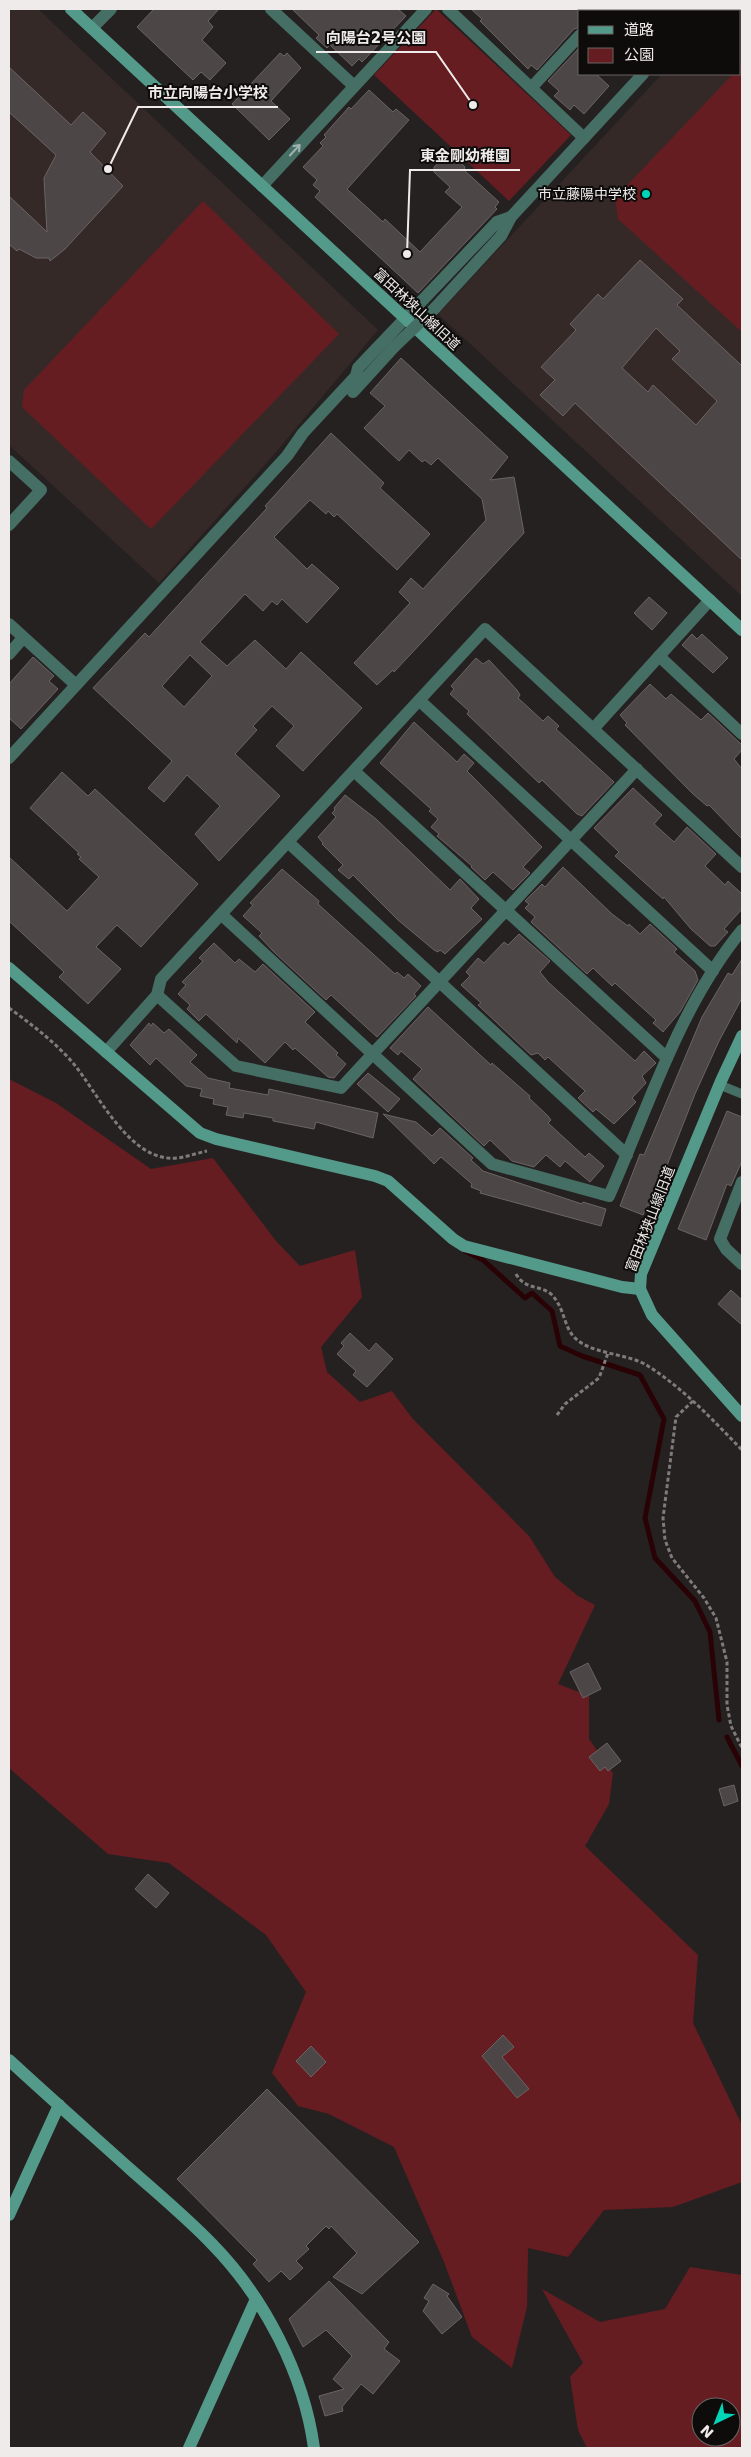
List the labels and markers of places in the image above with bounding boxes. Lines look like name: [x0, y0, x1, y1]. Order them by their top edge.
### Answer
callout: 向陽台2号公園: [316, 22, 436, 52]
callout: 市立向陽台小学校: [138, 77, 278, 107]
callout: 東金剛幼稚園: [410, 140, 520, 170]
place label: 市立藤陽中学校: [538, 186, 636, 202]
marker: 市立藤陽中学校: [640, 188, 652, 200]

